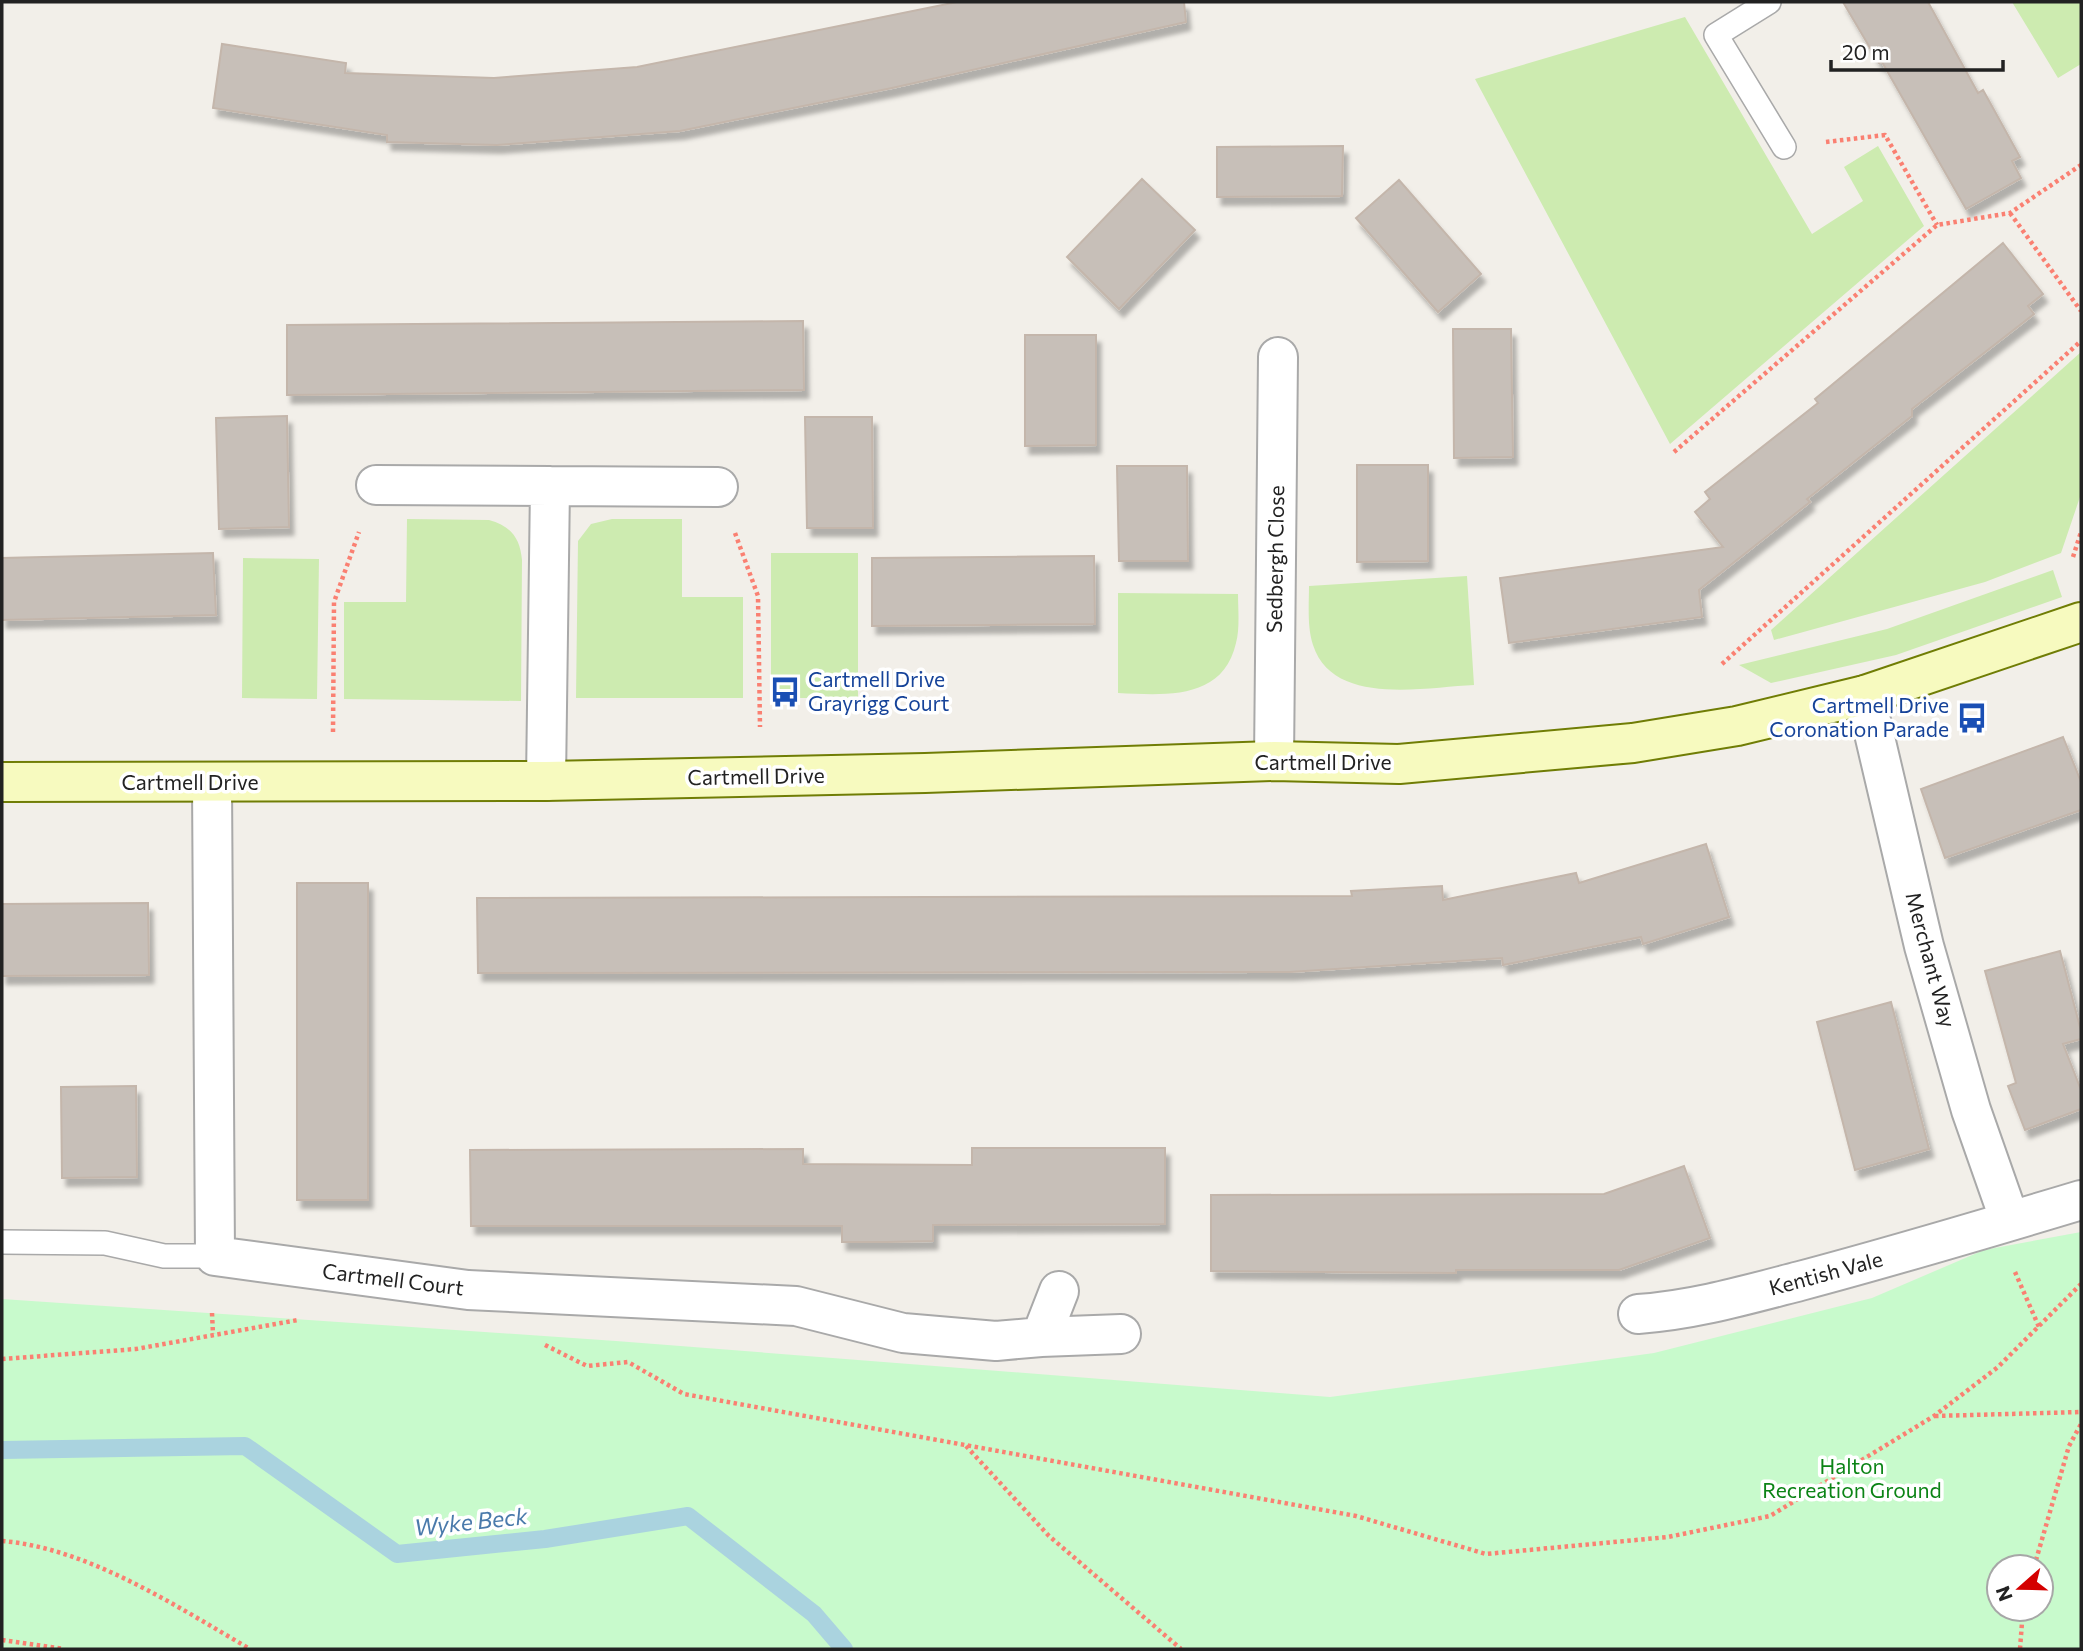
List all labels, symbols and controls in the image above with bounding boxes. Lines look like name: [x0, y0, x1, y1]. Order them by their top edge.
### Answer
scale bar: [1831, 28, 2002, 72]
text: 20 m: [1842, 39, 1890, 64]
street label: Sedbergh Close: [1261, 485, 1288, 633]
place label: Cartmell Drive Grayrigg Court: [808, 666, 949, 715]
bus stop icon: Cartmell Drive Grayrigg Court: [768, 675, 802, 709]
place label: Cartmell Drive Coronation Parade: [1769, 692, 1949, 741]
bus stop icon: Cartmell Drive Coronation Parade: [1955, 701, 1989, 735]
street label: Cartmell Drive: [1254, 749, 1392, 774]
street label: Cartmell Drive: [687, 762, 825, 789]
street label: Cartmell Drive: [121, 769, 259, 794]
street label: Merchant Way: [1901, 889, 1962, 1030]
street label: Kentish Vale: [1766, 1245, 1885, 1300]
street label: Cartmell Court: [321, 1257, 465, 1300]
park label: Halton Recreation Ground: [1762, 1453, 1942, 1502]
water label: Wyke Beck: [413, 1501, 530, 1541]
north arrow: [1985, 1553, 2055, 1623]
text: N: [1990, 1583, 2017, 1605]

